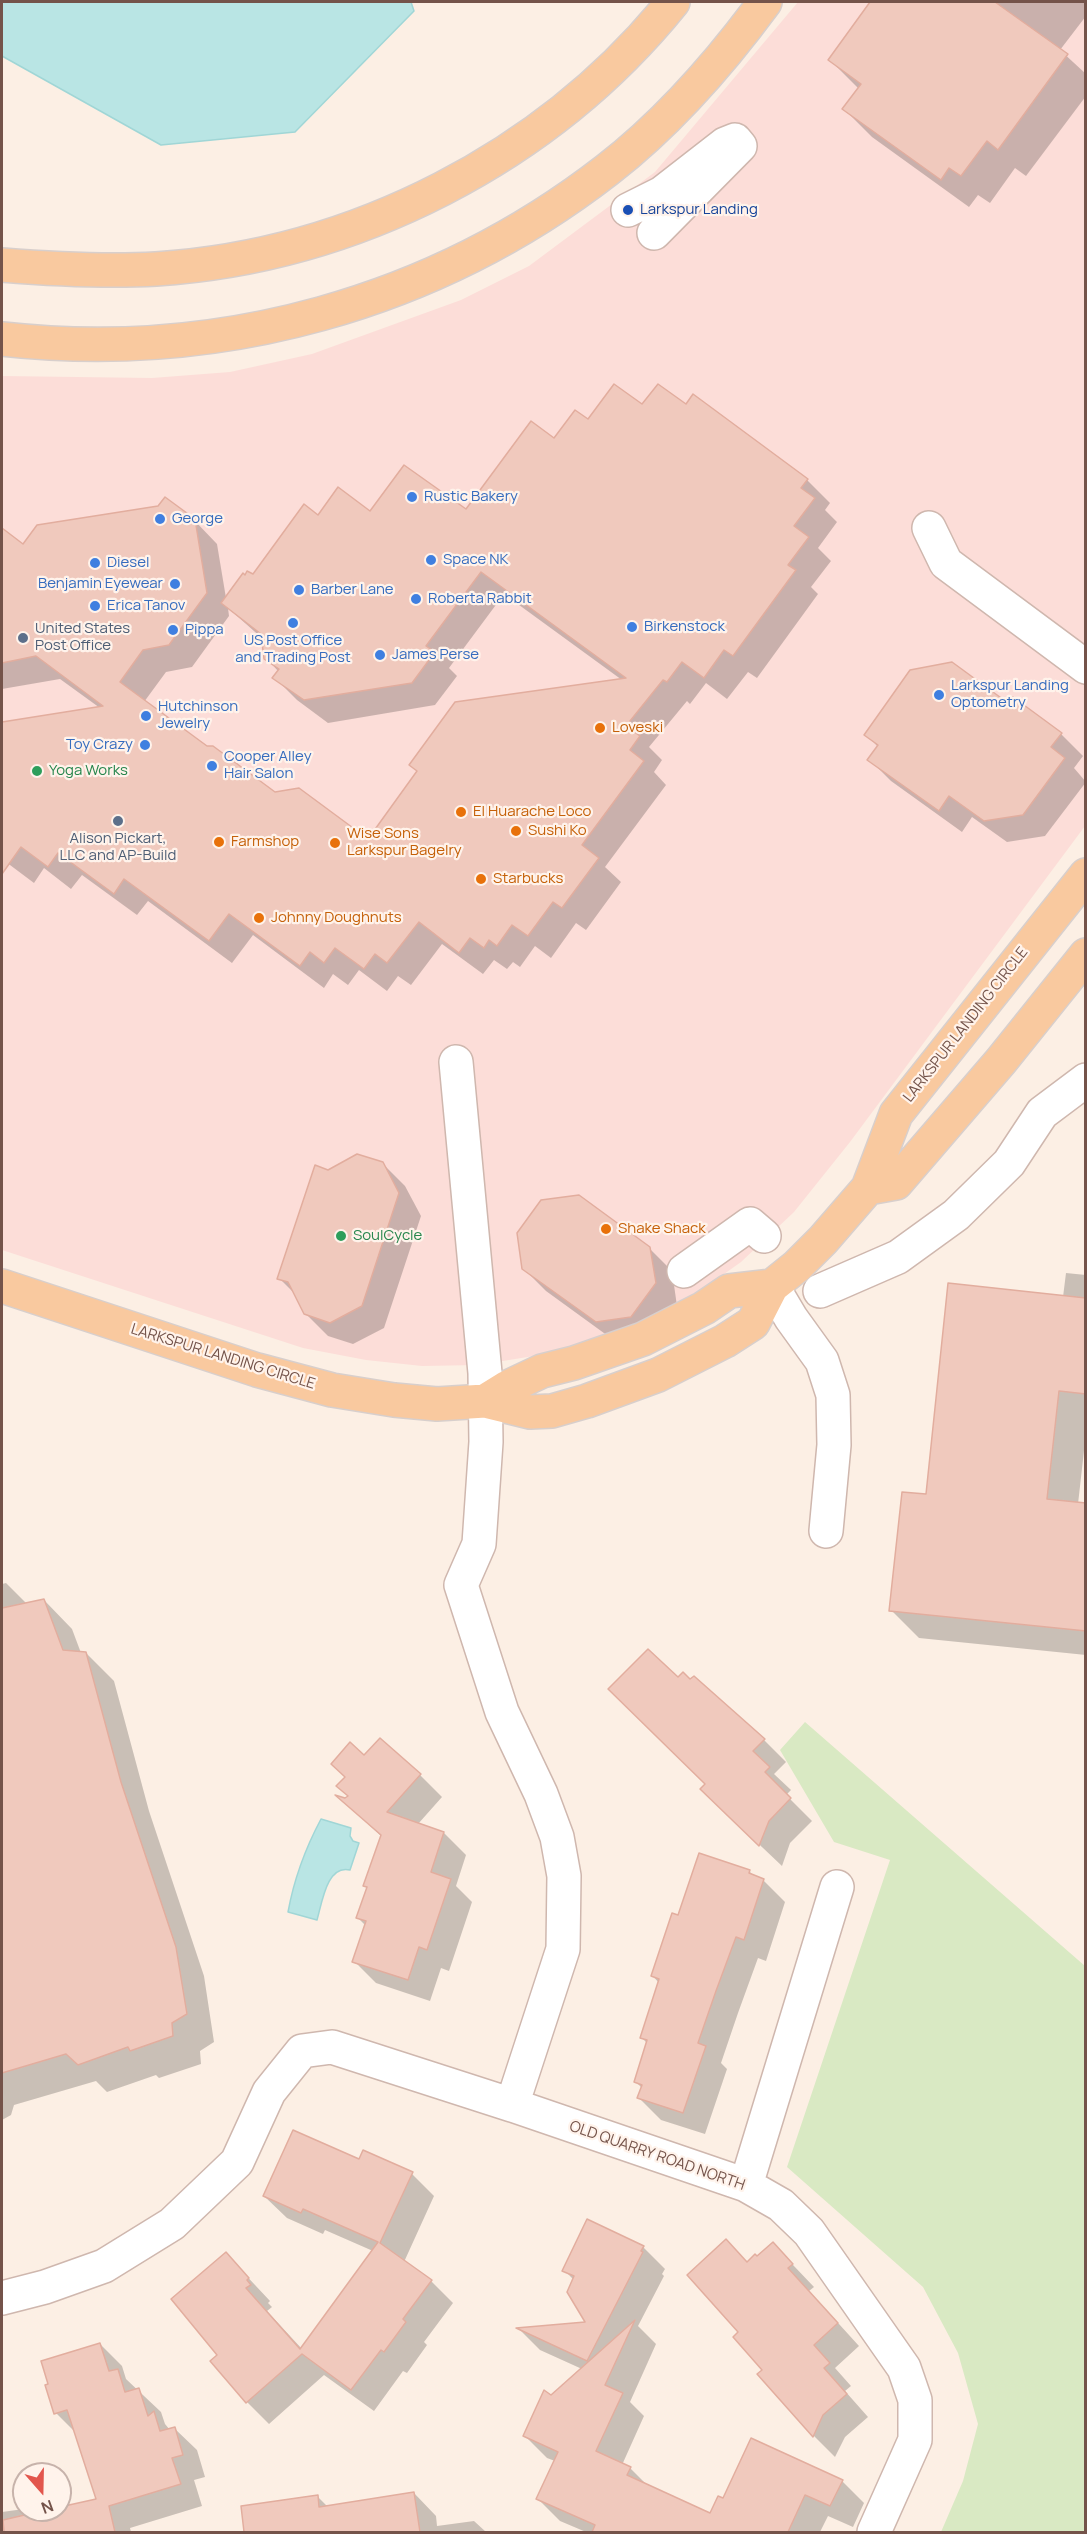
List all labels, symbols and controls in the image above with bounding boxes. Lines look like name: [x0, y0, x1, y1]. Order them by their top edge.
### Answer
place label: Larkspur Landing: [640, 201, 758, 219]
marker: Larkspur Landing: [621, 203, 635, 217]
place label: Rustic Bakery: [424, 488, 518, 506]
marker: Rustic Bakery: [405, 490, 419, 504]
place label: George: [172, 510, 223, 528]
marker: George: [153, 512, 167, 526]
place label: Space NK: [443, 551, 508, 569]
marker: Space NK: [424, 553, 438, 567]
place label: Diesel: [107, 554, 149, 572]
marker: Diesel: [88, 556, 102, 570]
place label: Benjamin Eyewear: [38, 575, 163, 593]
marker: Benjamin Eyewear: [168, 577, 182, 591]
place label: Barber Lane: [311, 581, 394, 599]
marker: Barber Lane: [292, 583, 306, 597]
place label: Roberta Rabbit: [428, 590, 532, 608]
marker: Roberta Rabbit: [409, 592, 423, 606]
place label: Erica Tanov: [107, 597, 185, 615]
marker: Erica Tanov: [88, 599, 102, 613]
marker: US Post Office and Trading Post: [286, 616, 300, 630]
place label: Birkenstock: [644, 618, 725, 636]
place label: United States Post Office: [35, 620, 130, 655]
marker: Birkenstock: [625, 620, 639, 634]
place label: Pippa: [185, 621, 224, 639]
marker: Pippa: [166, 623, 180, 637]
marker: United States Post Office: [16, 631, 30, 645]
place label: US Post Office and Trading Post: [235, 632, 351, 667]
place label: James Perse: [392, 646, 479, 664]
marker: James Perse: [373, 648, 387, 662]
place label: Larkspur Landing Optometry: [951, 677, 1069, 712]
marker: Larkspur Landing Optometry: [932, 688, 946, 702]
place label: Hutchinson Jewelry: [158, 698, 238, 733]
marker: Hutchinson Jewelry: [139, 709, 153, 723]
place label: Loveski: [612, 719, 663, 737]
marker: Loveski: [593, 721, 607, 735]
place label: Toy Crazy: [66, 736, 133, 754]
marker: Toy Crazy: [138, 738, 152, 752]
place label: Cooper Alley Hair Salon: [224, 748, 312, 783]
marker: Cooper Alley Hair Salon: [205, 759, 219, 773]
place label: Yoga Works: [49, 762, 128, 780]
marker: Yoga Works: [30, 764, 44, 778]
place label: El Huarache Loco: [473, 803, 591, 821]
marker: El Huarache Loco: [454, 805, 468, 819]
marker: Alison Pickart, LLC and AP-Build: [111, 814, 125, 828]
place label: Sushi Ko: [528, 822, 587, 840]
marker: Sushi Ko: [509, 824, 523, 838]
place label: Wise Sons Larkspur Bagelry: [347, 825, 462, 860]
place label: Alison Pickart, LLC and AP-Build: [60, 830, 176, 865]
place label: Farmshop: [231, 833, 299, 851]
marker: Farmshop: [212, 835, 226, 849]
marker: Wise Sons Larkspur Bagelry: [328, 836, 342, 850]
place label: Starbucks: [493, 870, 563, 888]
marker: Starbucks: [474, 872, 488, 886]
place label: Johnny Doughnuts: [271, 909, 402, 927]
marker: Johnny Doughnuts: [252, 911, 266, 925]
street label: LARKSPUR LANDING CIRCLE: [900, 944, 1032, 1106]
place label: Shake Shack: [618, 1220, 706, 1238]
marker: Shake Shack: [599, 1222, 613, 1236]
place label: SoulCycle: [353, 1227, 422, 1245]
marker: SoulCycle: [334, 1229, 348, 1243]
street label: LARKSPUR LANDING CIRCLE: [129, 1320, 317, 1394]
street label: OLD QUARRY ROAD NORTH: [567, 2117, 747, 2195]
north arrow: [12, 2462, 72, 2522]
text: N: [38, 2495, 57, 2519]

